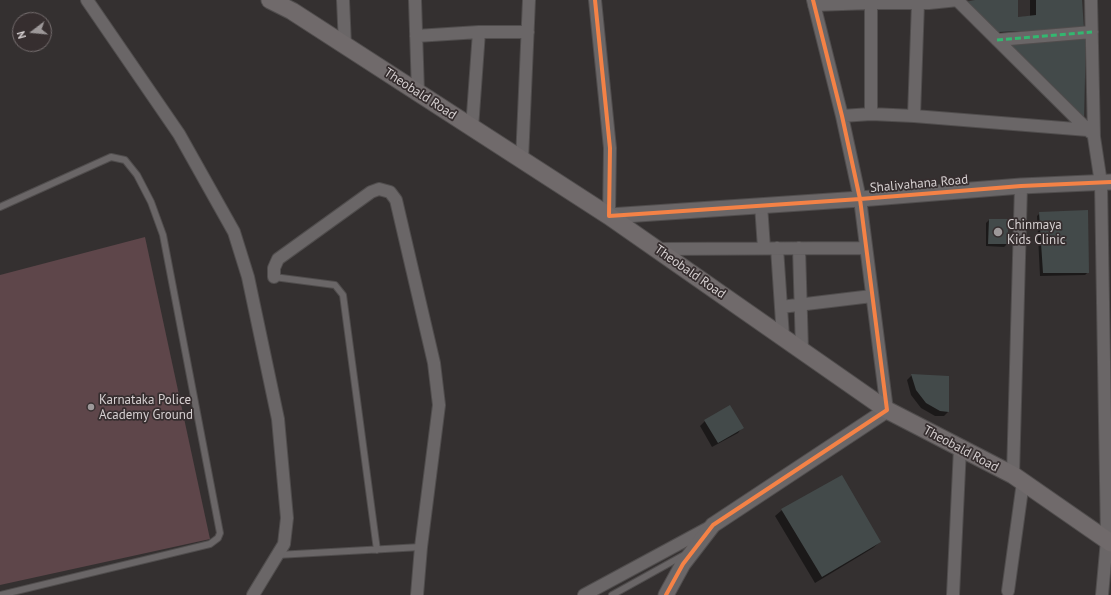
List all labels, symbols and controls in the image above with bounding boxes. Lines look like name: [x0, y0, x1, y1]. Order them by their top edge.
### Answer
north arrow: [12, 12, 52, 52]
text: N: [14, 30, 29, 40]
street label: Theobald Road: [381, 65, 459, 123]
street label: Shalivahana Road: [869, 172, 969, 196]
place label: Chinmaya Kids Clinic: [1007, 217, 1066, 248]
marker: Chinmaya Kids Clinic: [992, 226, 1004, 238]
street label: Theobald Road: [652, 242, 728, 302]
place label: Karnataka Police Academy Ground: [99, 392, 193, 423]
marker: Karnataka Police Academy Ground: [86, 402, 96, 412]
street label: Theobald Road: [921, 423, 1001, 475]

